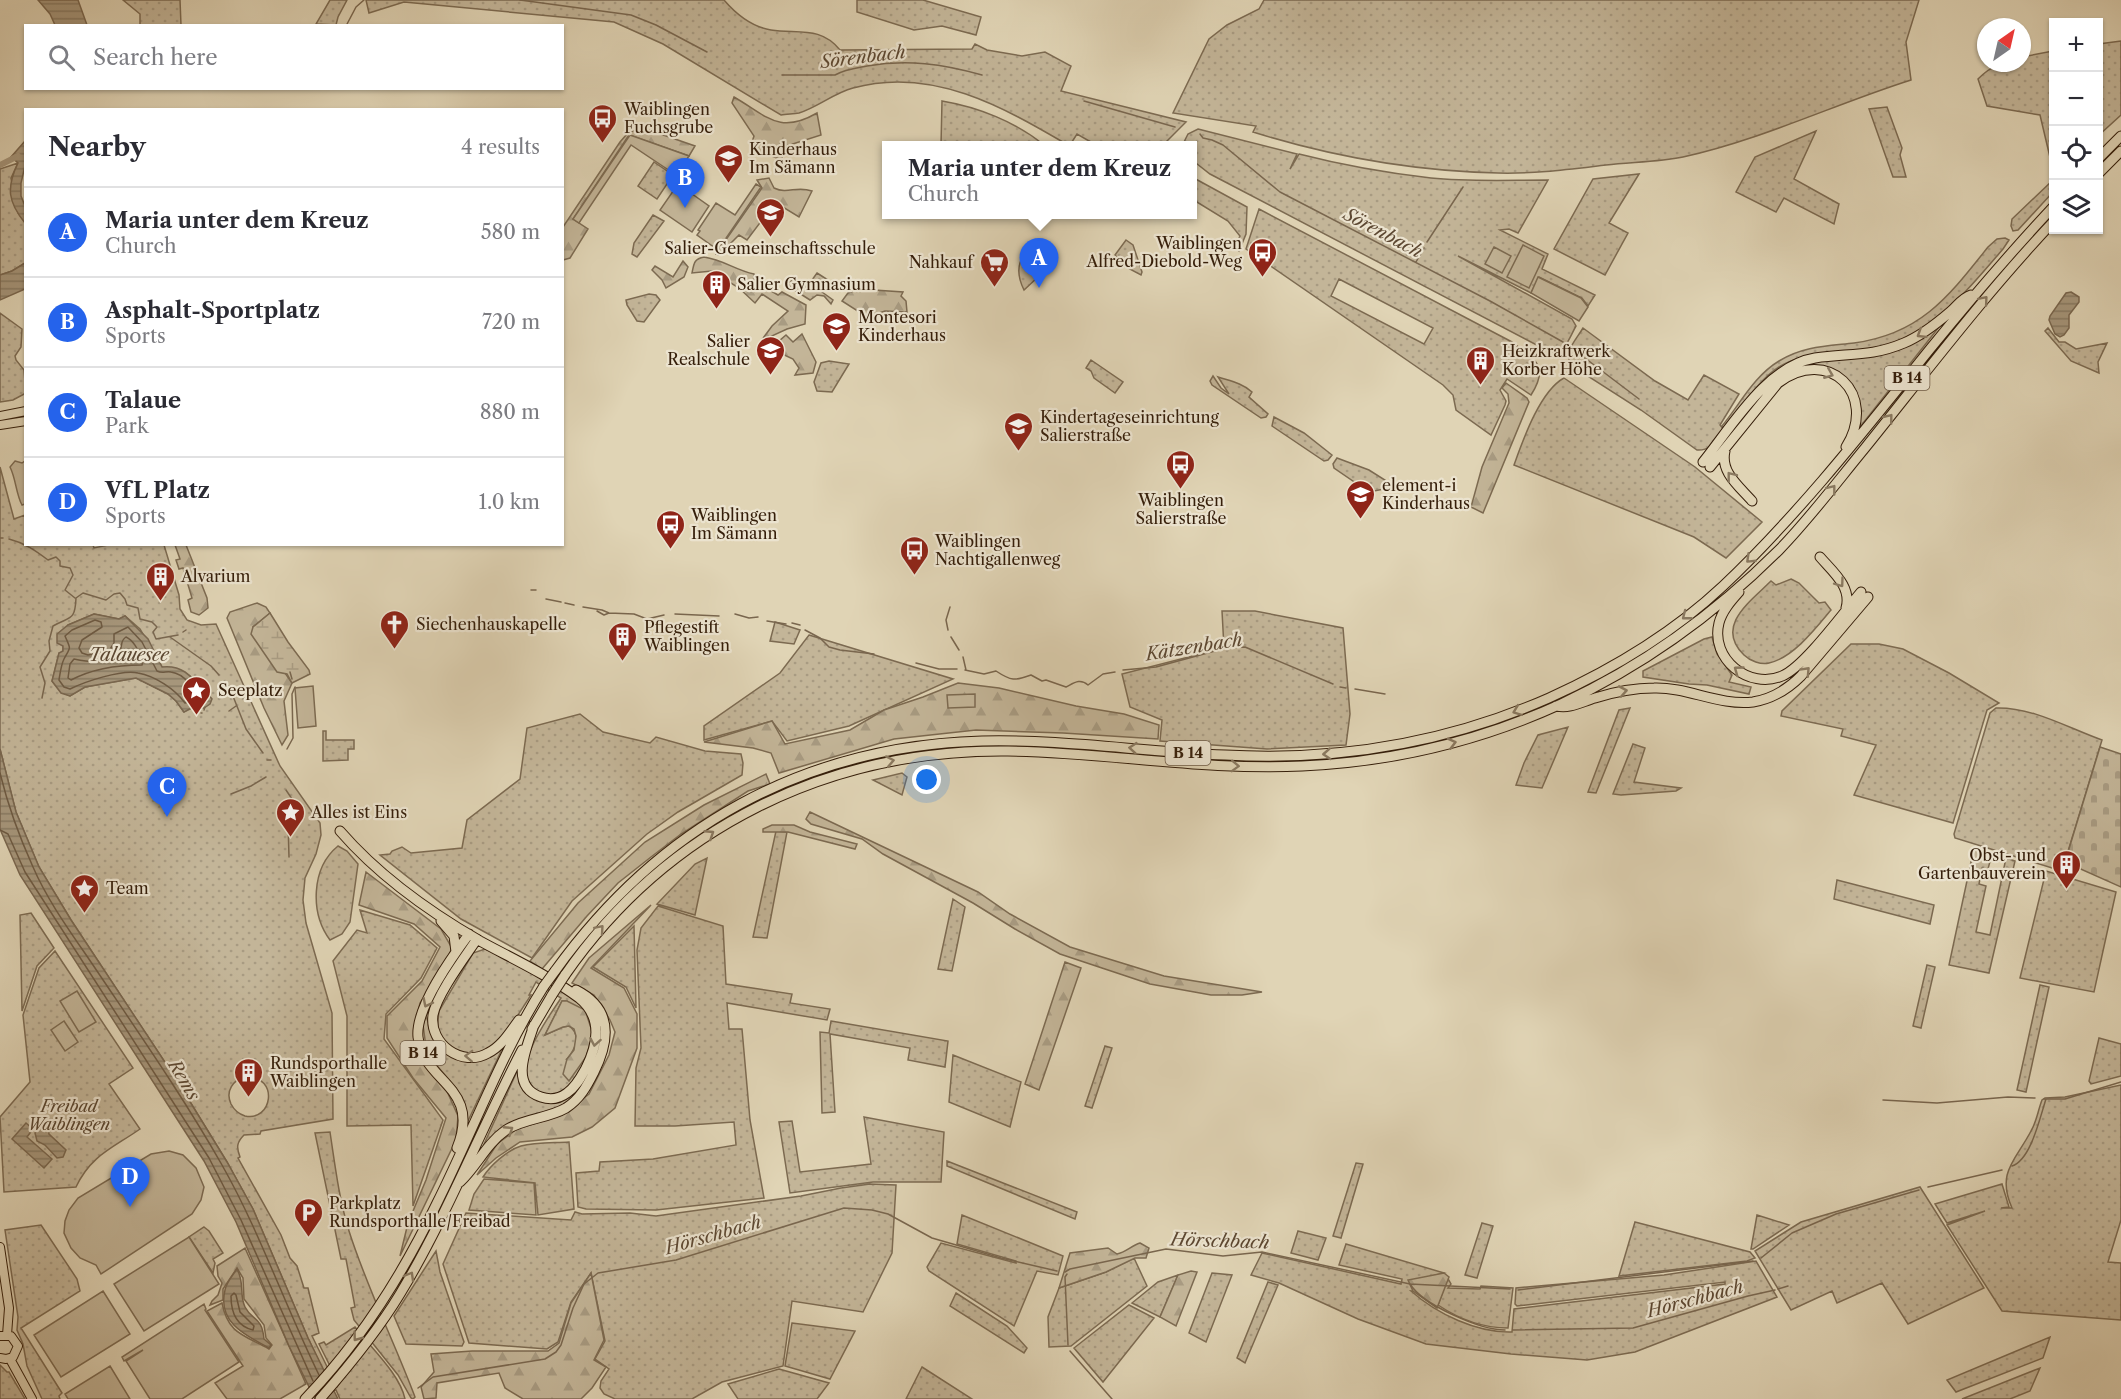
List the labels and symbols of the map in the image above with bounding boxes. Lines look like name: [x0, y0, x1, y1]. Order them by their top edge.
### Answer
north arrow: [1977, 18, 2031, 72]
water label: Sörenbach: [818, 41, 907, 73]
place label: Waiblingen Fuchsgrube: [623, 99, 713, 137]
bus stop icon: Waiblingen Fuchsgrube: [587, 102, 619, 144]
place label: Kinderhaus Im Sämann: [749, 139, 837, 177]
school or university icon: Kinderhaus Im Sämann: [712, 142, 744, 184]
pin: B: [666, 158, 704, 208]
school or university icon: Salier-Gemeinschaftsschule: [754, 196, 786, 238]
water label: Sörenbach: [1339, 203, 1426, 263]
place label: Waiblingen Alfred-Diebold-Weg: [1085, 233, 1243, 271]
bus stop icon: Waiblingen Alfred-Diebold-Weg: [1247, 236, 1279, 278]
place label: Salier-Gemeinschaftsschule: [664, 238, 876, 258]
pin: A: [1020, 238, 1058, 288]
supermarket icon: Nahkauf: [978, 246, 1010, 288]
place label: Nahkauf: [909, 252, 975, 272]
building icon: Salier Gymnasium: [700, 268, 732, 310]
place label: Salier Gymnasium: [737, 274, 876, 294]
one-way arrow: [1977, 296, 1988, 307]
place label: Montesori Kinderhaus: [858, 307, 946, 345]
school or university icon: Montesori Kinderhaus: [821, 310, 853, 352]
one-way arrow: [1917, 326, 1927, 338]
place label: Salier Realschule: [667, 331, 750, 369]
school or university icon: Salier Realschule: [755, 334, 787, 376]
place label: Heizkraftwerk Korber Höhe: [1502, 341, 1611, 379]
building icon: Heizkraftwerk Korber Höhe: [1465, 344, 1497, 386]
one-way arrow: [1823, 366, 1834, 379]
road number: B 14: [1884, 366, 1930, 390]
place label: Kindertageseinrichtung Salierstraße: [1040, 407, 1220, 445]
school or university icon: Kindertageseinrichtung Salierstraße: [1003, 410, 1035, 452]
one-way arrow: [1882, 414, 1893, 425]
bus stop icon: Waiblingen Salierstraße: [1165, 448, 1197, 490]
one-way arrow: [1728, 472, 1739, 483]
place label: element-i Kinderhaus: [1382, 475, 1470, 513]
school or university icon: element-i Kinderhaus: [1345, 478, 1377, 520]
one-way arrow: [1824, 485, 1835, 496]
place label: Waiblingen Salierstraße: [1136, 490, 1227, 528]
place label: Waiblingen Im Sämann: [690, 505, 778, 543]
bus stop icon: Waiblingen Im Sämann: [654, 508, 686, 550]
place label: Waiblingen Nachtigallenweg: [934, 531, 1061, 569]
bus stop icon: Waiblingen Nachtigallenweg: [898, 534, 930, 576]
one-way arrow: [1746, 552, 1757, 563]
building icon: Alvarium: [144, 560, 176, 602]
place label: Alvarium: [180, 566, 251, 586]
one-way arrow: [1833, 576, 1844, 587]
church icon: Siechenhauskapelle: [379, 608, 411, 650]
one-way arrow: [1682, 609, 1693, 620]
place label: Siechenhauskapelle: [416, 614, 567, 634]
place label: Pflegestift Waiblingen: [643, 617, 730, 655]
building icon: Pflegestift Waiblingen: [607, 620, 639, 662]
water label: Kätzenbach: [1142, 628, 1244, 666]
water label: Talauesee: [89, 644, 170, 666]
one-way arrow: [1734, 666, 1745, 677]
one-way arrow: [1799, 667, 1810, 677]
place icon: Seeplatz: [181, 674, 213, 716]
place label: Seeplatz: [218, 680, 282, 700]
one-way arrow: [1618, 686, 1627, 698]
one-way arrow: [1512, 704, 1523, 716]
one-way arrow: [1446, 738, 1457, 750]
road number: B 14: [1166, 741, 1210, 765]
one-way arrow: [1128, 742, 1137, 755]
one-way arrow: [1323, 747, 1332, 760]
one-way arrow: [884, 755, 894, 768]
one-way arrow: [1231, 760, 1240, 773]
your location: [912, 765, 941, 794]
pin: C: [148, 768, 186, 817]
place icon: Alles ist Eins: [274, 796, 306, 838]
place label: Alles ist Eins: [310, 802, 407, 822]
one-way arrow: [704, 829, 714, 841]
place label: Obst- und Gartenbauverein: [1918, 845, 2046, 883]
building icon: Obst- und Gartenbauverein: [2051, 848, 2083, 890]
place icon: Team: [69, 872, 101, 914]
place label: Team: [106, 878, 149, 898]
one-way arrow: [593, 925, 604, 936]
one-way arrow: [422, 997, 434, 1008]
one-way arrow: [589, 1036, 602, 1046]
road number: B 14: [400, 1041, 446, 1065]
one-way arrow: [465, 1050, 474, 1063]
place label: Rundsporthalle Waiblingen: [269, 1053, 387, 1091]
water label: Rems: [162, 1054, 205, 1105]
building icon: Rundsporthalle Waiblingen: [233, 1056, 265, 1098]
park label: Freibad Waiblingen: [28, 1096, 110, 1134]
one-way arrow: [503, 1125, 513, 1137]
pin: D: [110, 1158, 150, 1207]
place label: Parkplatz Rundsporthalle/Freibad: [329, 1193, 511, 1231]
parking icon: Parkplatz Rundsporthalle/Freibad: [292, 1196, 324, 1238]
water label: Hörschbach: [660, 1211, 764, 1260]
water label: Hörschbach: [1168, 1228, 1270, 1254]
one-way arrow: [403, 1272, 415, 1282]
water label: Hörschbach: [1642, 1276, 1746, 1323]
one-way arrow: [354, 1330, 365, 1341]

